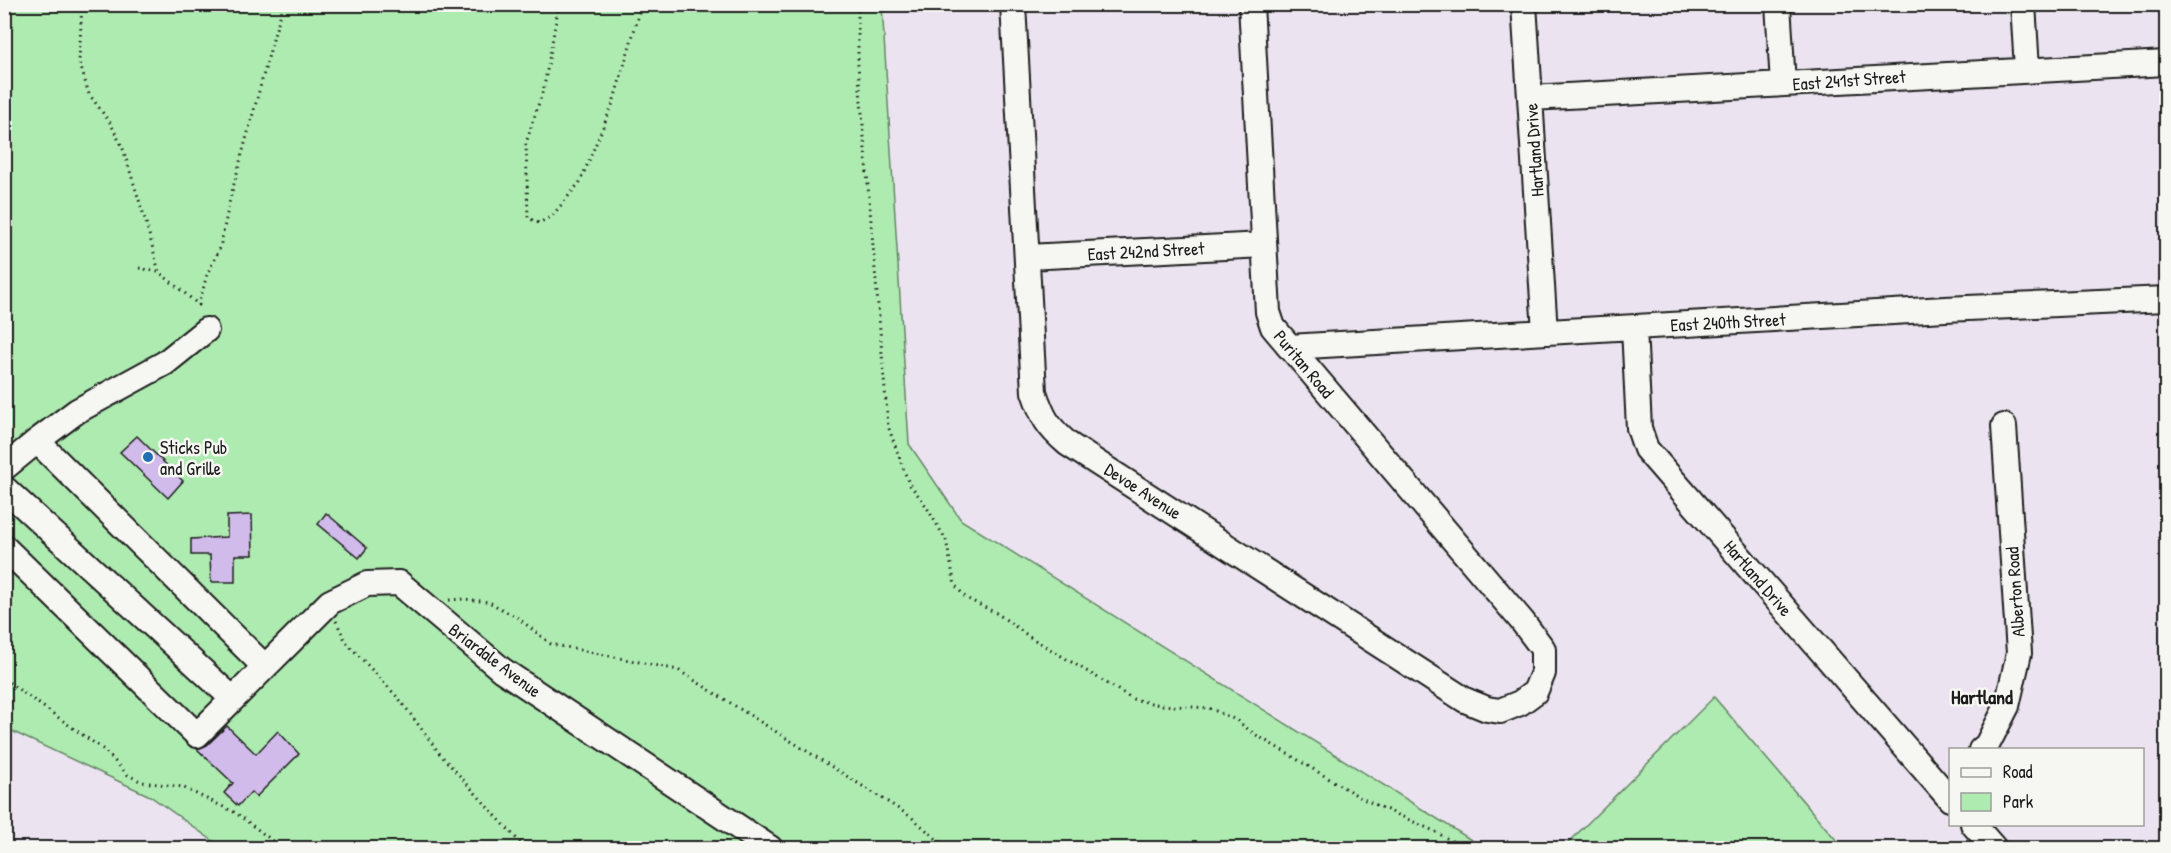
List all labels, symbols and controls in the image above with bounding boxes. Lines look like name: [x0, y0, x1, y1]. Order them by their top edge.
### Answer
street label: East 241st Street: [1792, 64, 1907, 96]
street label: Hartland Drive: [1518, 102, 1550, 198]
street label: East 242nd Street: [1087, 235, 1206, 267]
street label: East 240th Street: [1670, 306, 1787, 338]
street label: Puritan Road: [1268, 325, 1340, 403]
place label: Sticks Pub and Grille: [160, 435, 227, 481]
marker: Sticks Pub and Grille: [141, 450, 155, 464]
street label: Devoe Avenue: [1100, 457, 1186, 525]
street label: Hartland Drive: [1718, 534, 1798, 622]
street label: Alberton Road: [1999, 546, 2031, 638]
street label: Briardale Avenue: [444, 617, 546, 703]
district label: Hartland: [1951, 683, 2013, 710]
legend: [1949, 748, 2144, 826]
text: Road: [2003, 759, 2033, 784]
text: Park: [2003, 789, 2034, 814]

